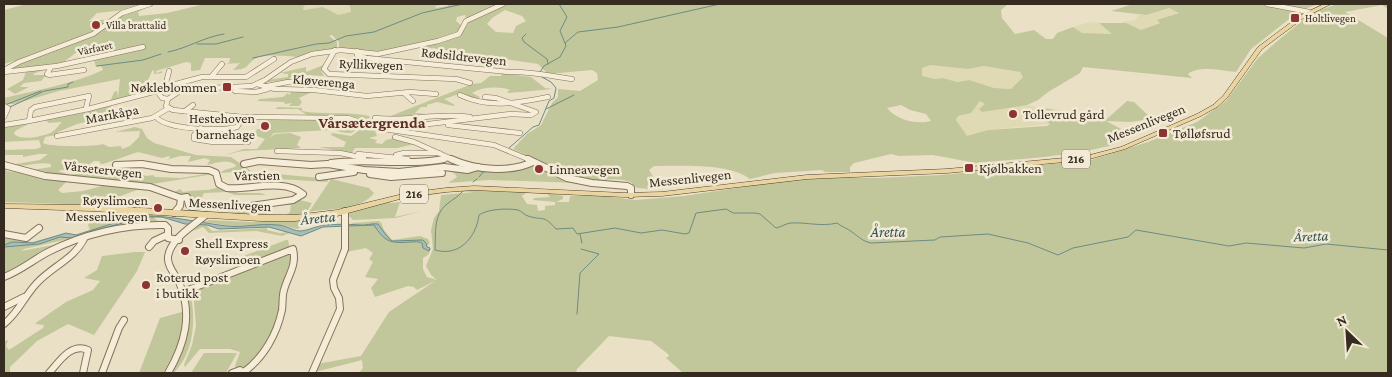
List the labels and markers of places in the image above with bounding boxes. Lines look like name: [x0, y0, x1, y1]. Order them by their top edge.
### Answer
marker: Holtlivegen: [1289, 12, 1301, 24]
place label: Holtlivegen: [1305, 12, 1356, 25]
marker: Villa brattalid: [90, 19, 102, 31]
place label: Villa brattalid: [106, 19, 166, 31]
place label: Nøkleblommen: [130, 79, 217, 95]
marker: Nøkleblommen: [221, 81, 233, 93]
place label: Tollevrud gård: [1023, 106, 1105, 122]
marker: Tollevrud gård: [1007, 108, 1019, 120]
place label: Hestehoven barnehage: [189, 110, 255, 142]
marker: Hestehoven barnehage: [259, 120, 271, 132]
place label: Tølløfsrud: [1173, 125, 1231, 141]
marker: Tølløfsrud: [1157, 127, 1169, 139]
place label: Kjølbakken: [979, 160, 1042, 177]
place label: Linneavegen: [549, 161, 621, 177]
marker: Kjølbakken: [963, 162, 975, 174]
marker: Linneavegen: [533, 163, 545, 175]
place label: Røyslimoen Messenlivegen: [65, 192, 148, 224]
marker: Røyslimoen Messenlivegen: [152, 202, 164, 214]
place label: Shell Express Røyslimoen: [195, 235, 268, 267]
marker: Shell Express Røyslimoen: [179, 245, 191, 257]
place label: Roterud post i butikk: [156, 269, 228, 301]
marker: Roterud post i butikk: [140, 279, 152, 291]

